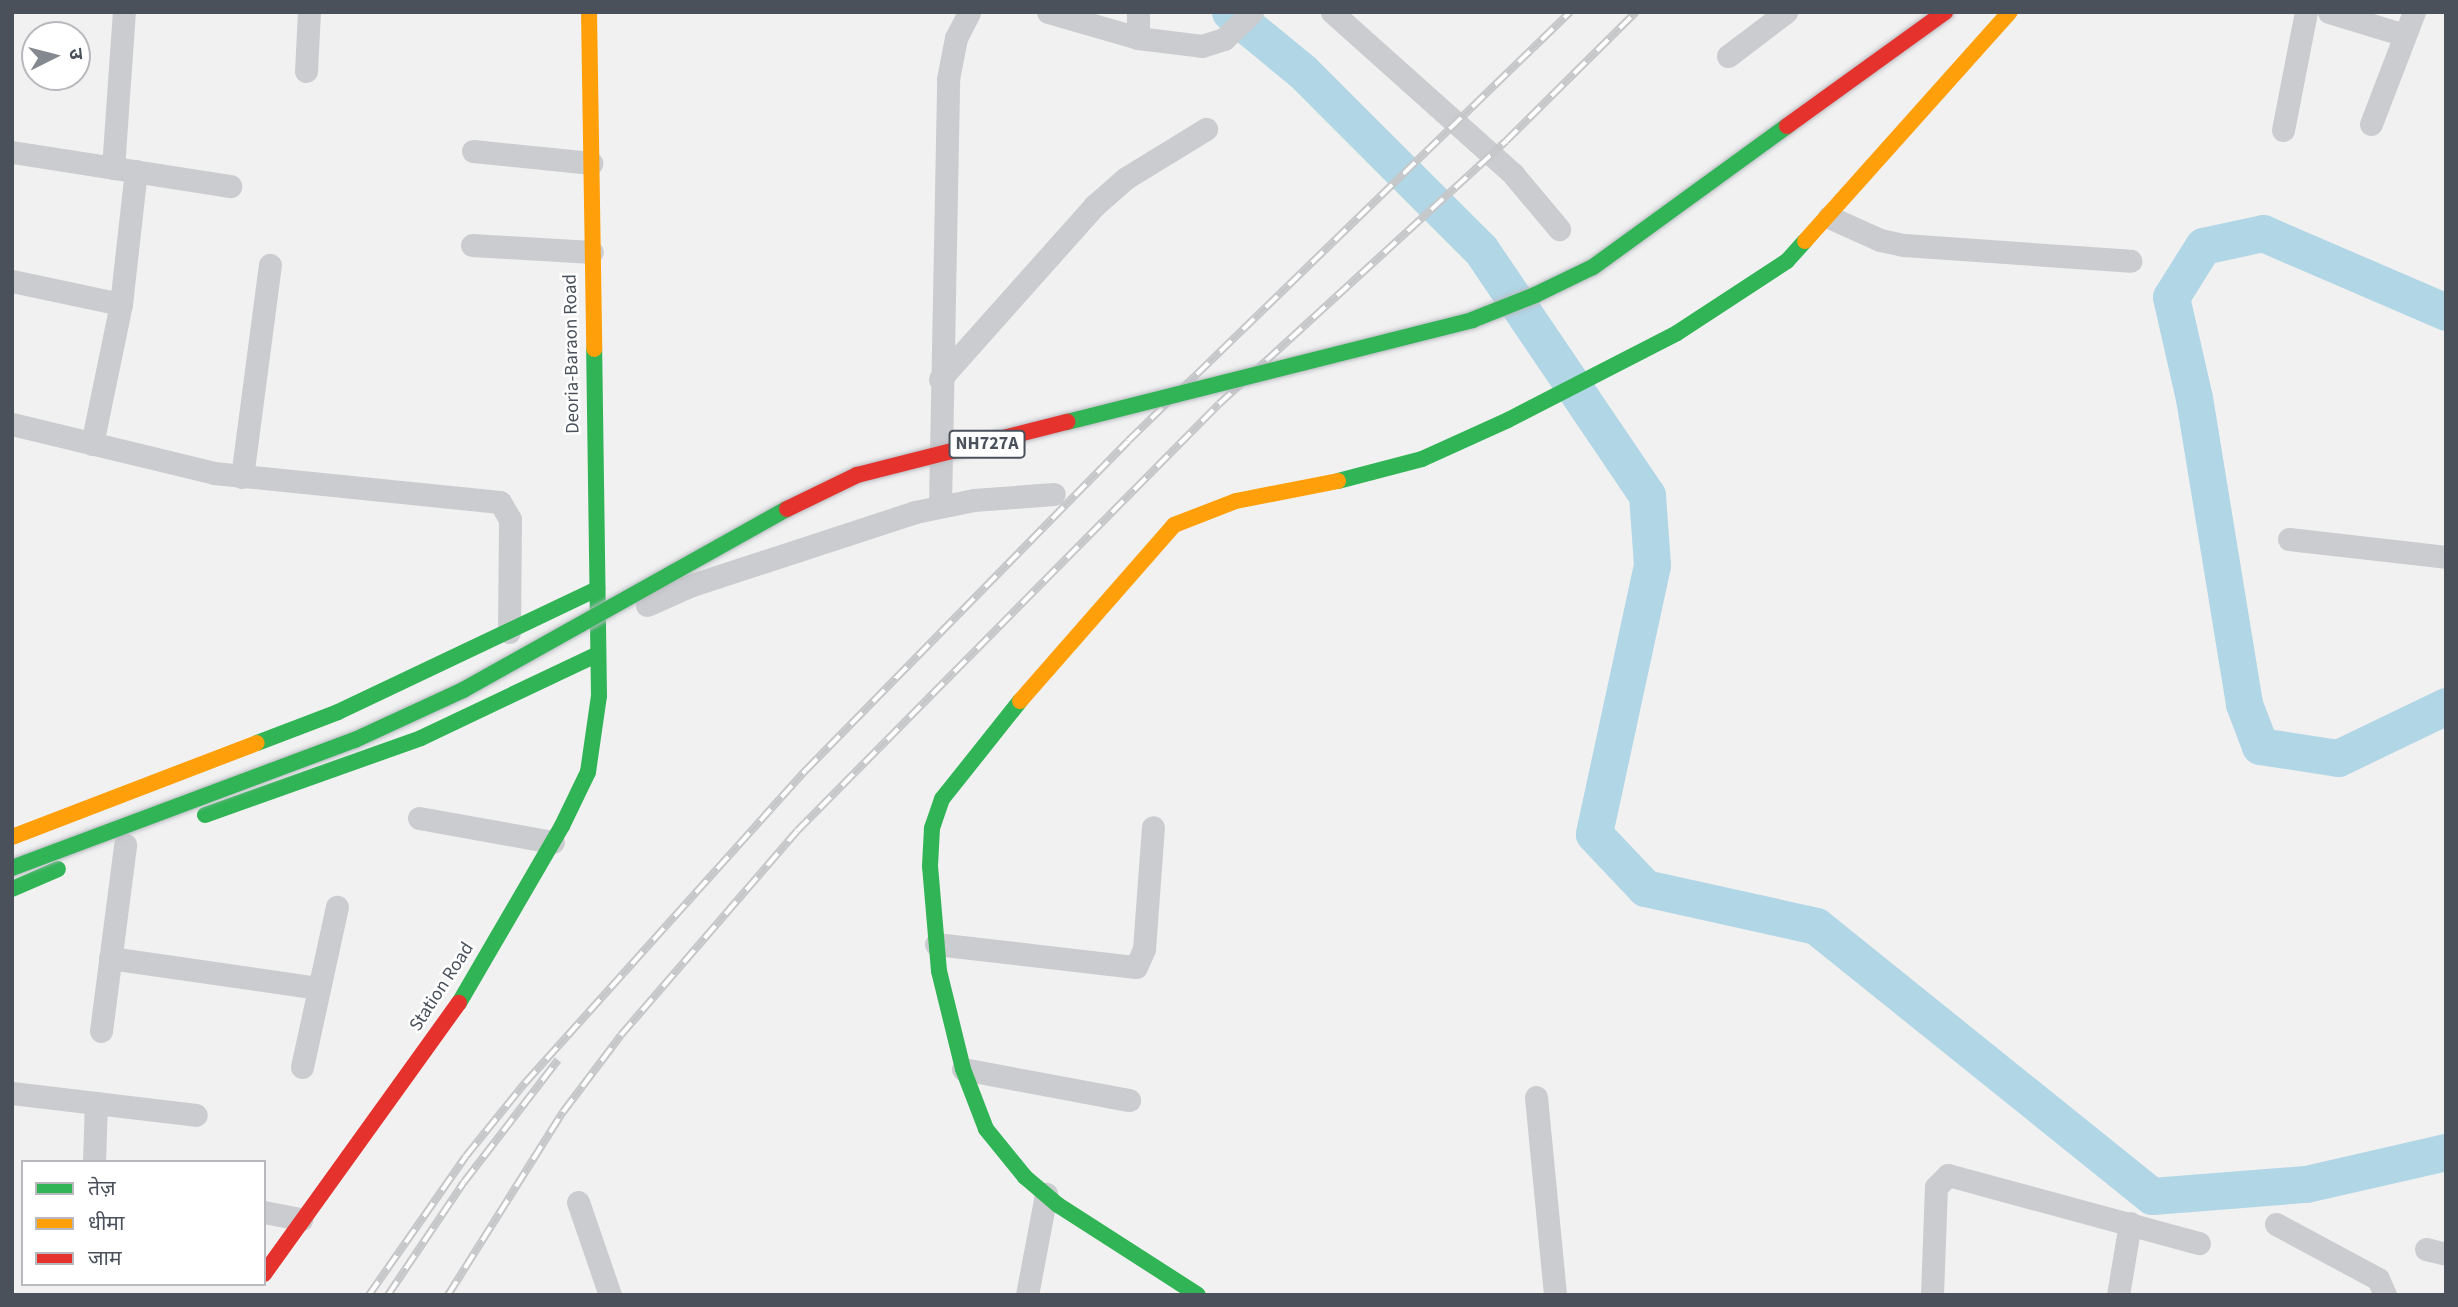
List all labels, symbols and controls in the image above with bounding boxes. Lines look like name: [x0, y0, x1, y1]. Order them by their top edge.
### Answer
north arrow: [21, 21, 91, 91]
text: उ: [61, 47, 89, 61]
street label: Deoria-Baraon Road: [559, 274, 585, 434]
road number: NH727A: [948, 430, 1026, 458]
street label: Station Road: [405, 938, 479, 1036]
legend: [21, 1160, 266, 1286]
text: तेज़: [88, 1173, 116, 1203]
text: धीमा: [88, 1208, 124, 1238]
text: जाम: [88, 1243, 122, 1273]

